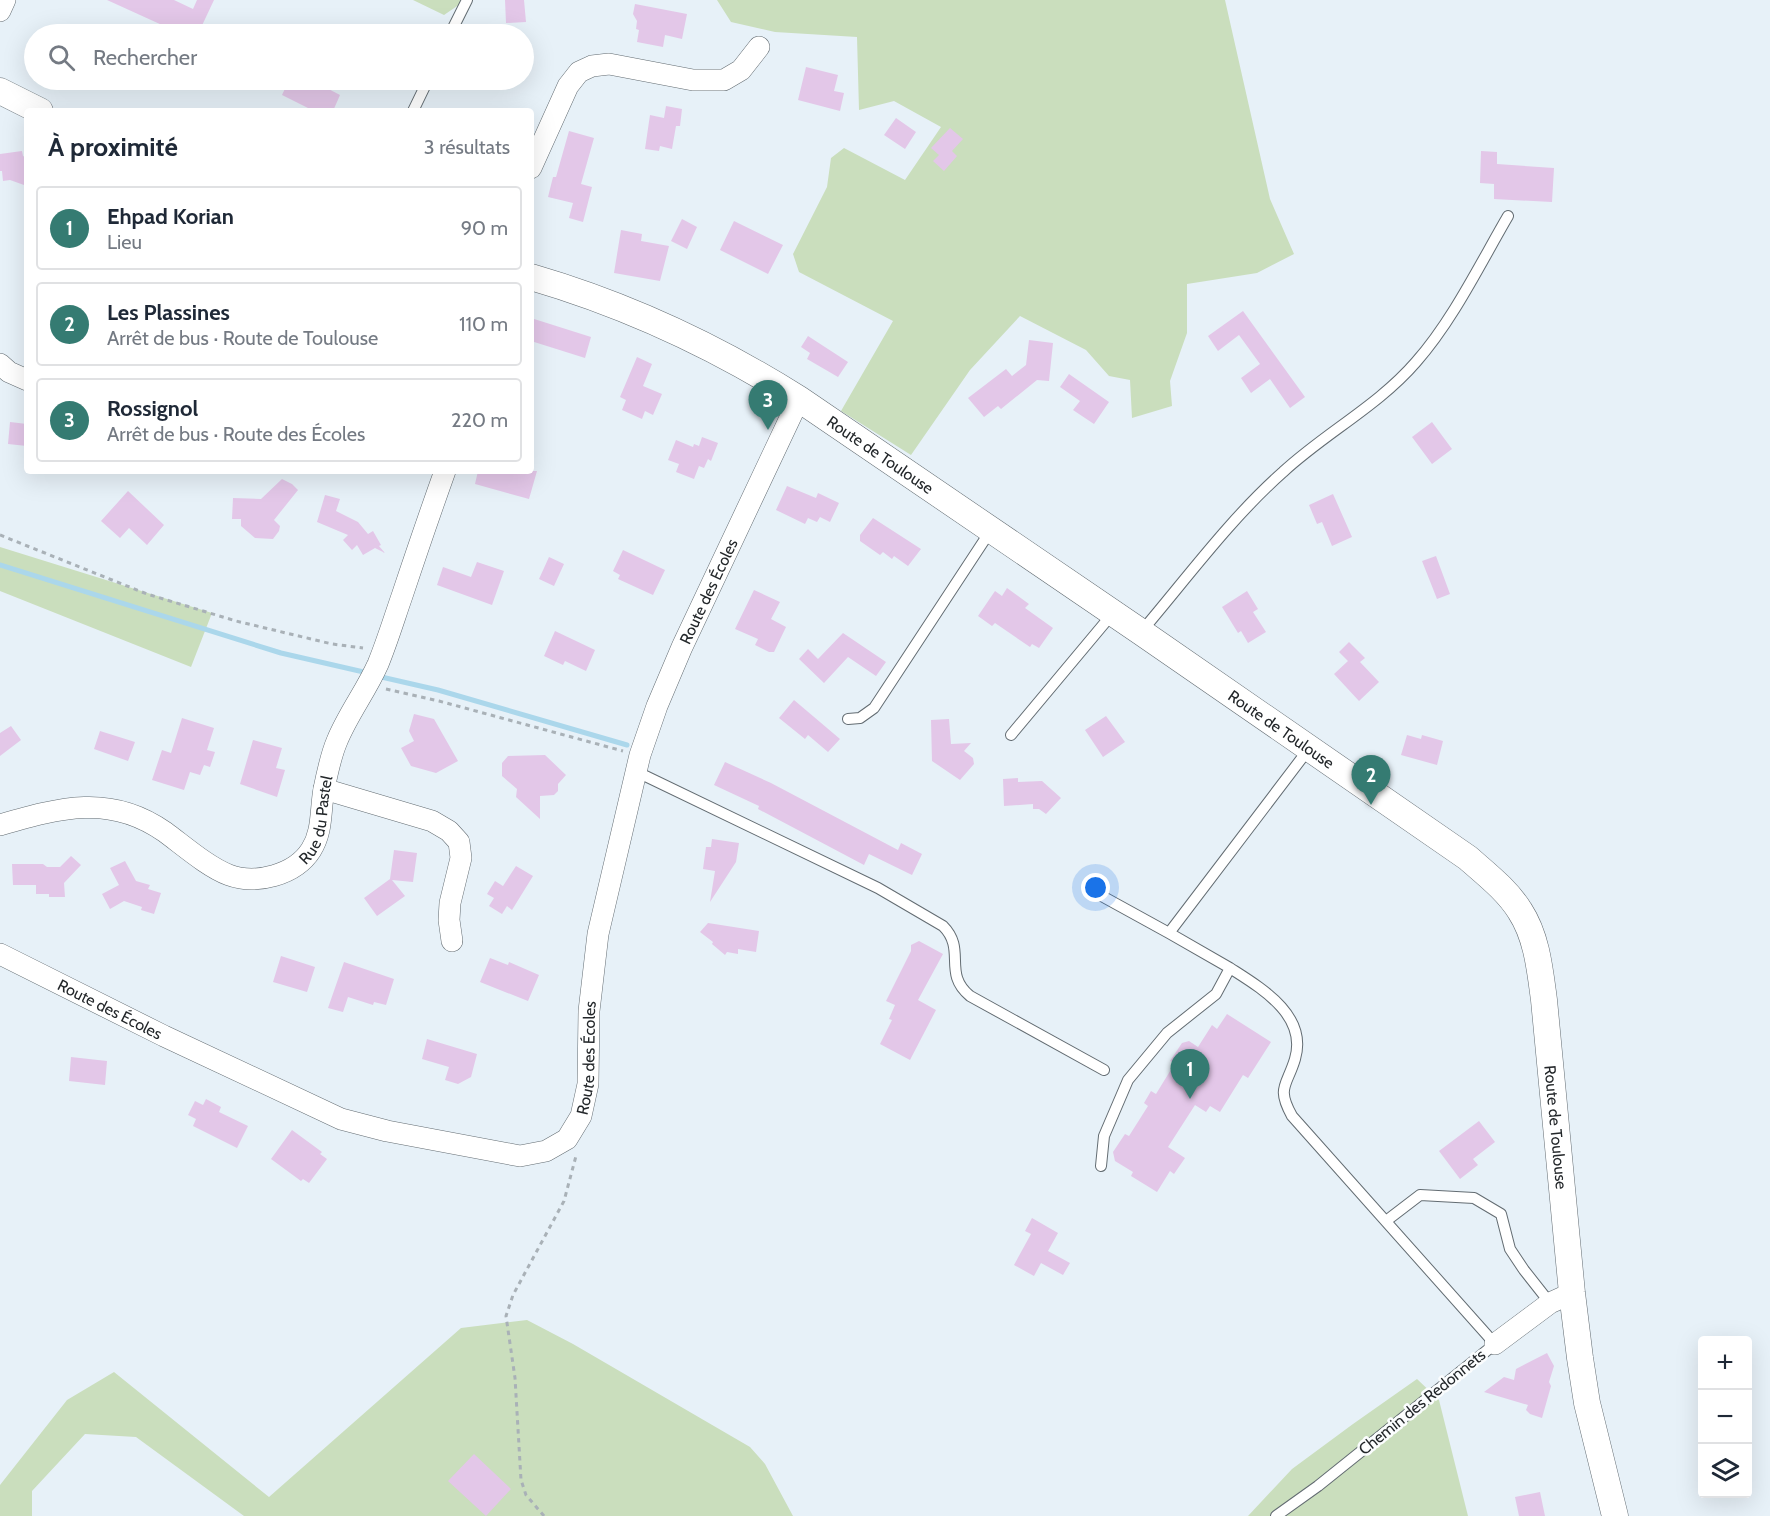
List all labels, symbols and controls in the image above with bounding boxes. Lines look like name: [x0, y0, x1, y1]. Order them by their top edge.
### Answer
search box: [24, 24, 534, 90]
icon: search: [45, 41, 78, 74]
text: Rechercher: [93, 44, 197, 71]
text: À proximité: [48, 131, 178, 163]
text: 3 résultats: [424, 135, 510, 159]
text: Ehpad Korian: [107, 203, 234, 230]
text: 1: [66, 216, 73, 240]
text: 90 m: [461, 216, 508, 240]
text: Lieu: [107, 230, 142, 254]
text: Les Plassines: [107, 299, 230, 326]
text: 2: [64, 312, 75, 336]
text: 110 m: [459, 312, 508, 336]
text: Arrêt de bus · Route de Toulouse: [107, 326, 378, 350]
pin: 3: [748, 380, 788, 430]
text: Rossignol: [107, 395, 198, 422]
text: 3: [64, 408, 75, 432]
text: 220 m: [451, 408, 508, 432]
street label: Route de Toulouse: [824, 412, 937, 497]
text: Arrêt de bus · Route des Écoles: [107, 422, 365, 446]
street label: Route des Écoles: [675, 535, 741, 647]
street label: Route de Toulouse: [1225, 686, 1338, 772]
pin: 2: [1352, 756, 1390, 805]
street label: Rue du Pastel: [295, 774, 336, 868]
your location: [1081, 873, 1110, 902]
street label: Route des Écoles: [55, 975, 166, 1043]
street label: Route des Écoles: [572, 1000, 600, 1116]
pin: 1: [1170, 1050, 1210, 1099]
street label: Route de Toulouse: [1541, 1064, 1572, 1190]
map controls: [1698, 1336, 1752, 1498]
button: +: [1698, 1336, 1752, 1390]
street label: Chemin des Redonnets: [1355, 1345, 1489, 1459]
button: −: [1698, 1390, 1752, 1444]
button: layers: [1698, 1444, 1752, 1498]

